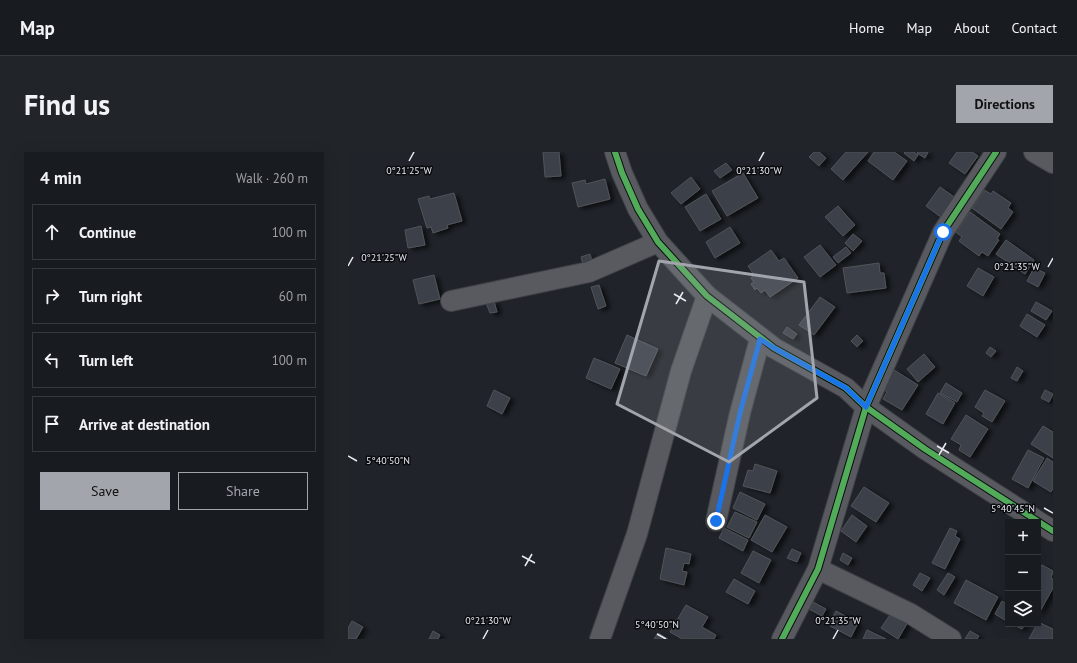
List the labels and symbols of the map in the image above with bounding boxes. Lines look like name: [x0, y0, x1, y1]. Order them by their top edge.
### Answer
text: 0°21'25"W: [386, 164, 433, 177]
text: 0°21'30"W: [736, 164, 783, 177]
route start: [934, 223, 952, 241]
text: 0°21'25"W: [361, 251, 408, 264]
text: 0°21'35"W: [994, 260, 1041, 273]
text: 5°40'50"N: [366, 454, 410, 467]
text: 5°40'45"N: [991, 502, 1035, 515]
route end: [707, 512, 725, 530]
text: 0°21'30"W: [465, 614, 512, 627]
text: 0°21'35"W: [815, 614, 862, 627]
text: 5°40'50"N: [635, 618, 679, 631]

